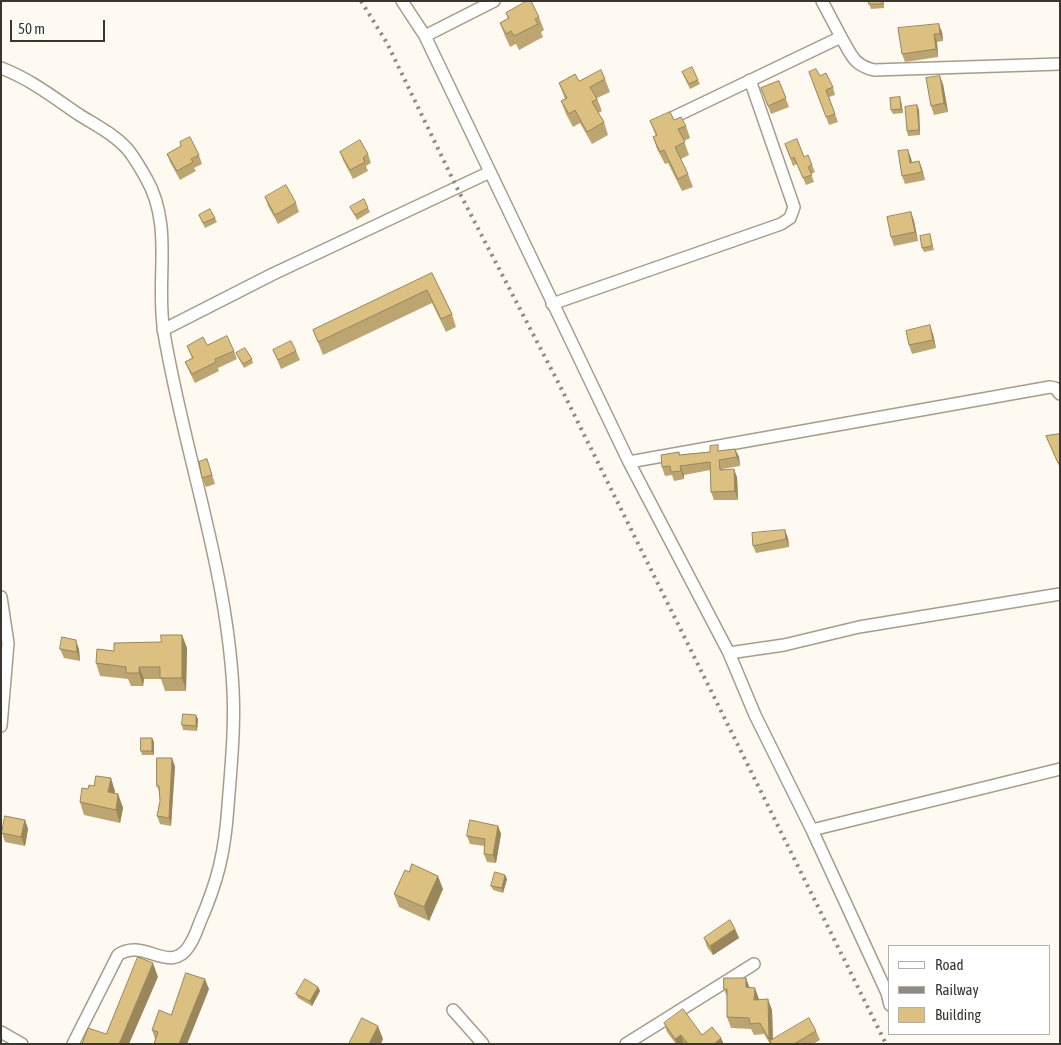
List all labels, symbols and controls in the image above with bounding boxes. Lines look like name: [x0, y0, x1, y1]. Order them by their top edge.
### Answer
scale bar: [12, 10, 108, 42]
text: 50 m: [18, 20, 45, 37]
legend: [888, 945, 1051, 1035]
text: Road: [935, 956, 964, 973]
text: Railway: [935, 981, 979, 998]
text: Building: [935, 1006, 981, 1023]

